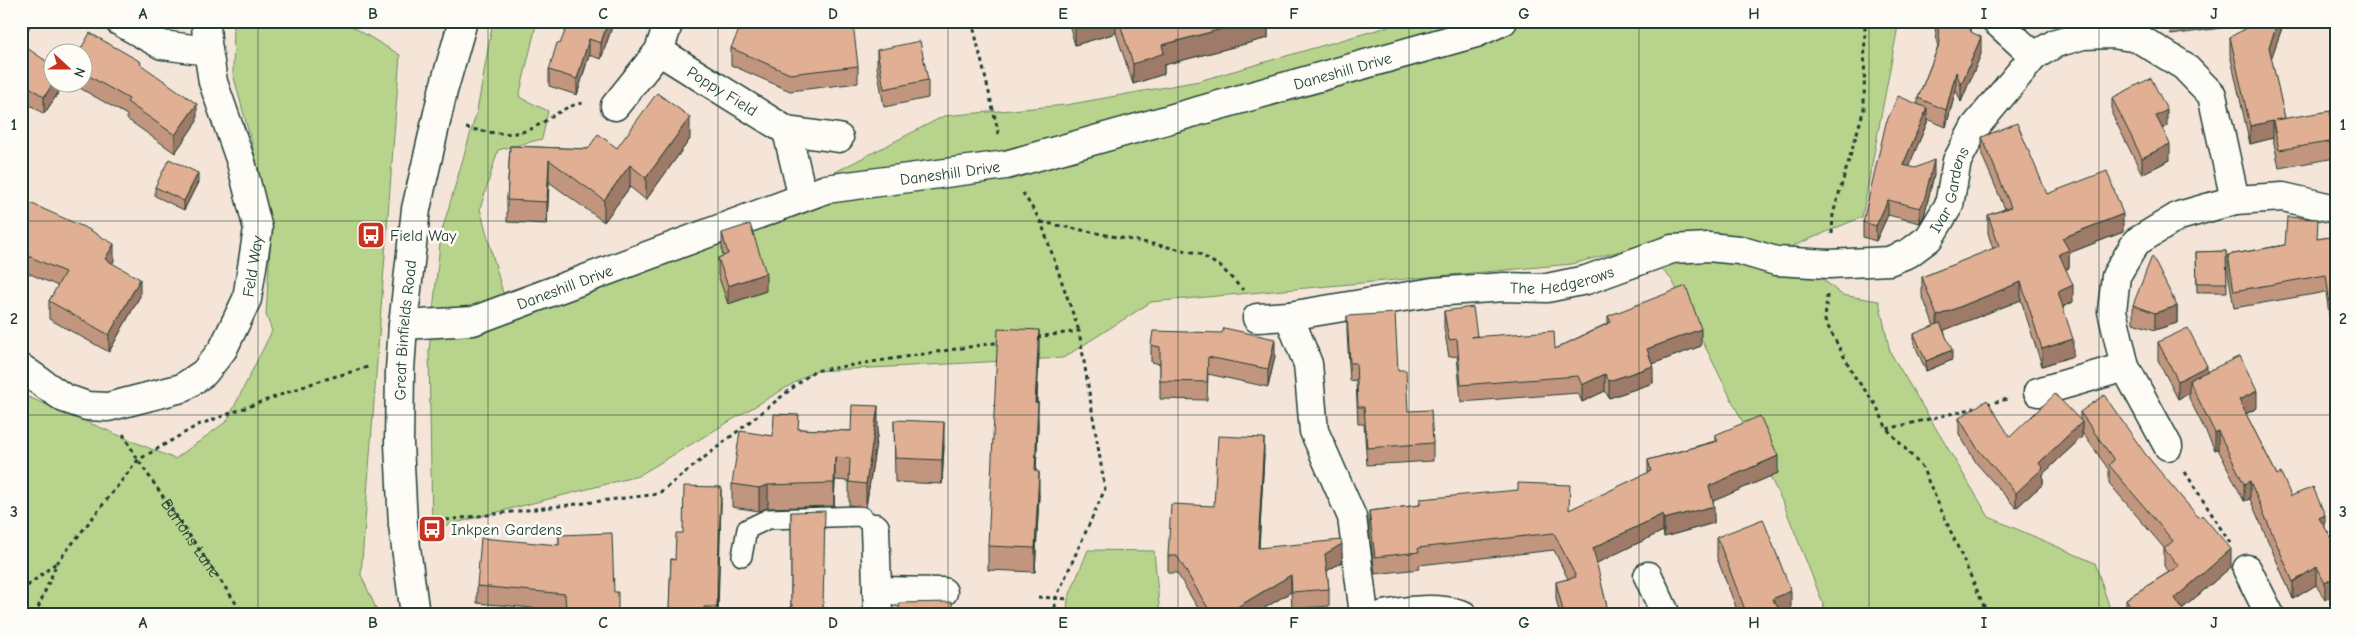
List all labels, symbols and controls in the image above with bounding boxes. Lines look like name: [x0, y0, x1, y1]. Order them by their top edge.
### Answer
text: A: [139, 5, 148, 23]
text: B: [368, 5, 378, 23]
text: C: [598, 5, 608, 23]
text: D: [828, 5, 838, 23]
text: E: [1058, 5, 1068, 23]
text: F: [1289, 5, 1299, 23]
text: G: [1518, 5, 1530, 23]
text: H: [1748, 5, 1760, 23]
text: I: [1981, 5, 1987, 23]
text: J: [2210, 5, 2218, 23]
north arrow: [42, 42, 92, 92]
street label: Daneshill Drive: [1292, 49, 1394, 94]
street label: Poppy Field: [684, 63, 760, 120]
text: N: [70, 65, 89, 80]
text: 1: [11, 116, 17, 134]
text: 1: [2340, 116, 2346, 134]
street label: Ivar Gardens: [1926, 144, 1973, 236]
street label: Daneshill Drive: [899, 158, 1001, 189]
bus stop icon: Field Way: [356, 220, 386, 250]
place label: Field Way: [390, 227, 457, 245]
street label: Feld Way: [239, 234, 267, 298]
street label: Great Binfields Road: [392, 259, 420, 400]
street label: Daneshill Drive: [515, 262, 615, 314]
street label: The Hedgerows: [1510, 263, 1617, 298]
text: 2: [10, 310, 18, 328]
text: 2: [2339, 310, 2347, 328]
street label: Bartons Lane: [157, 496, 223, 581]
text: 3: [10, 503, 18, 521]
text: 3: [2339, 503, 2347, 521]
bus stop icon: Inkpen Gardens: [417, 514, 447, 544]
place label: Inkpen Gardens: [451, 521, 562, 539]
text: A: [139, 614, 148, 632]
text: B: [368, 614, 378, 632]
text: C: [598, 614, 608, 632]
text: D: [828, 614, 838, 632]
text: E: [1058, 614, 1068, 632]
text: F: [1289, 614, 1299, 632]
text: G: [1518, 614, 1530, 632]
text: H: [1748, 614, 1760, 632]
text: I: [1981, 614, 1987, 632]
text: J: [2210, 614, 2218, 632]

